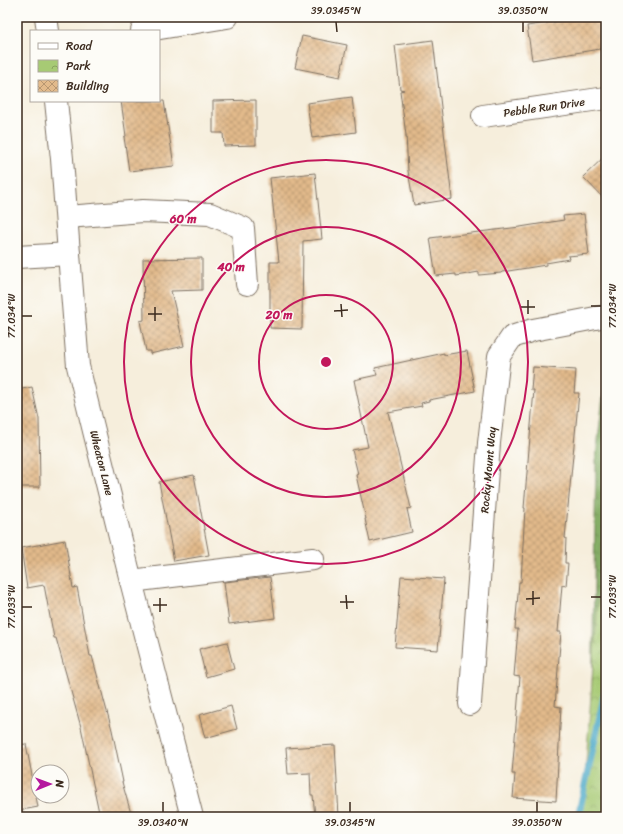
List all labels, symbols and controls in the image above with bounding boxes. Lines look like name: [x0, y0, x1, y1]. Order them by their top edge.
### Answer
text: 39.0345°N: [311, 2, 361, 20]
text: 39.0350°N: [498, 2, 548, 20]
legend: [30, 30, 160, 102]
text: Road: [66, 35, 93, 57]
text: Park: [66, 55, 91, 77]
text: Building: [66, 75, 109, 97]
street label: Pebble Run Drive: [502, 92, 586, 123]
text: 60 m: [169, 208, 197, 230]
text: 40 m: [216, 256, 245, 278]
text: 77.034°W: [604, 283, 622, 328]
text: 77.034°W: [3, 293, 21, 338]
text: 20 m: [265, 304, 293, 326]
centre of rings: [319, 355, 333, 369]
street label: Rocky Mount Way: [475, 426, 502, 514]
street label: Wheaton Lane: [84, 428, 119, 498]
text: 77.033°W: [604, 575, 622, 619]
text: 77.033°W: [3, 585, 21, 629]
north arrow: [30, 764, 70, 804]
text: N: [50, 779, 69, 788]
text: 39.0340°N: [138, 814, 188, 832]
text: 39.0345°N: [325, 814, 375, 832]
text: 39.0350°N: [512, 814, 562, 832]

